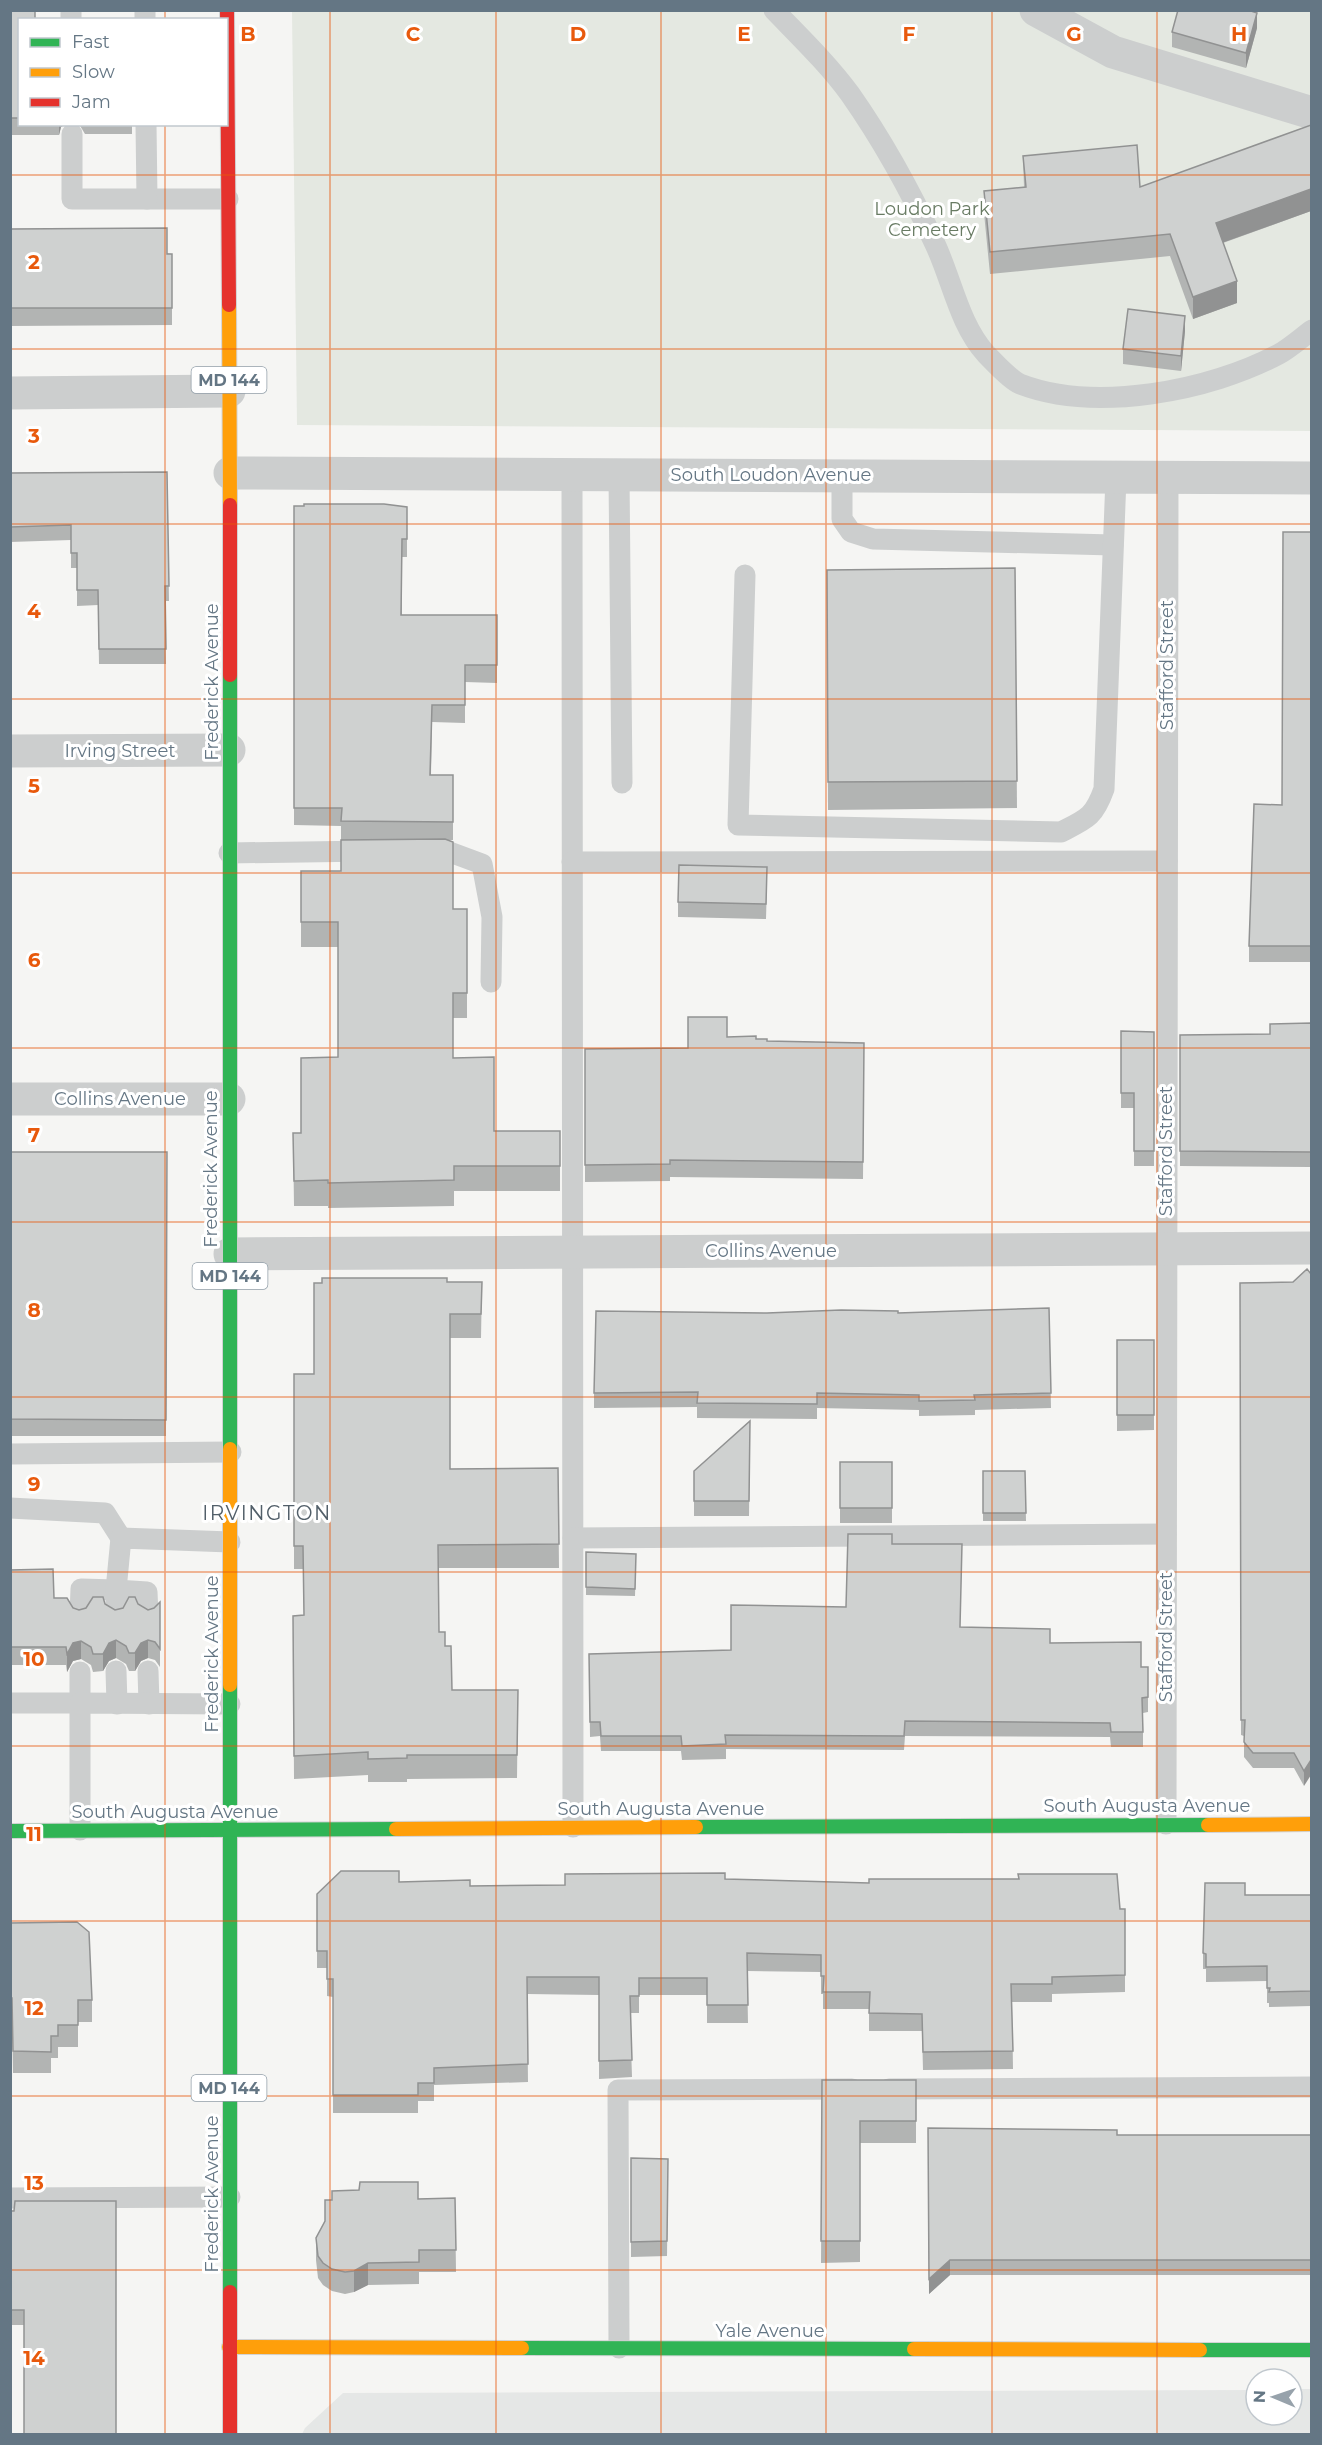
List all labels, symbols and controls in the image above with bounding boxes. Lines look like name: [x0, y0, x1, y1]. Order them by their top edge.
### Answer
legend: [18, 18, 228, 126]
text: B: [240, 22, 256, 46]
text: C: [406, 22, 421, 46]
text: D: [570, 22, 586, 46]
text: E: [737, 22, 751, 46]
text: F: [903, 22, 916, 46]
text: G: [1066, 22, 1082, 46]
text: H: [1231, 22, 1247, 46]
text: Fast: [72, 31, 110, 53]
text: Slow: [72, 61, 115, 83]
text: Jam: [71, 91, 111, 113]
park label: Loudon Park Cemetery: [874, 198, 990, 241]
text: 2: [28, 250, 40, 274]
road number: MD 144: [192, 367, 266, 393]
text: 3: [27, 424, 40, 448]
street label: South Loudon Avenue: [671, 464, 872, 486]
text: 4: [27, 599, 41, 623]
street label: Stafford Street: [1156, 600, 1178, 730]
street label: Frederick Avenue: [201, 603, 223, 761]
street label: Irving Street: [64, 740, 176, 762]
text: 5: [28, 774, 40, 798]
text: 6: [28, 948, 41, 972]
street label: Stafford Street: [1155, 1086, 1177, 1216]
street label: Collins Avenue: [54, 1088, 186, 1110]
street label: Frederick Avenue: [200, 1090, 222, 1248]
text: 7: [28, 1123, 40, 1147]
street label: Collins Avenue: [705, 1240, 837, 1262]
road number: MD 144: [192, 1263, 268, 1289]
text: 8: [27, 1298, 41, 1322]
text: 9: [28, 1472, 40, 1496]
district label: IRVINGTON: [202, 1501, 332, 1525]
street label: Stafford Street: [1155, 1572, 1177, 1702]
street label: Frederick Avenue: [201, 1575, 223, 1733]
text: 10: [23, 1647, 45, 1671]
street label: South Augusta Avenue: [1044, 1795, 1251, 1817]
street label: South Augusta Avenue: [558, 1798, 765, 1820]
street label: South Augusta Avenue: [72, 1801, 279, 1823]
text: 11: [26, 1822, 42, 1846]
text: 12: [24, 1996, 44, 2020]
road number: MD 144: [192, 2075, 266, 2101]
street label: Frederick Avenue: [201, 2115, 223, 2273]
text: 13: [24, 2171, 44, 2195]
street label: Yale Avenue: [715, 2320, 825, 2342]
text: 14: [23, 2346, 45, 2370]
north arrow: [1244, 2367, 1304, 2427]
text: N: [1250, 2390, 1269, 2403]

